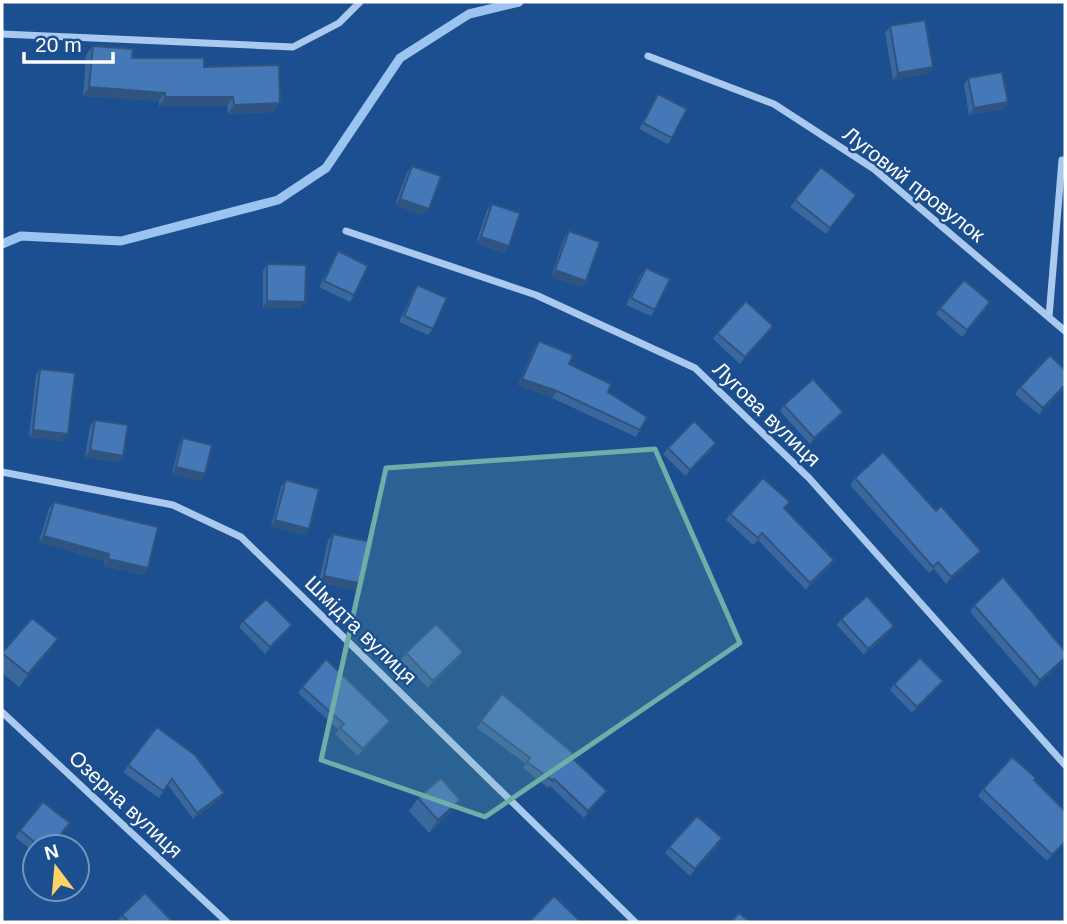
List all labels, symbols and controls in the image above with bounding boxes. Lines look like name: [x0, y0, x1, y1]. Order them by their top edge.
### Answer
scale bar: [24, 21, 114, 65]
text: 20 m: [35, 33, 82, 56]
street label: Луговий провулок: [839, 122, 990, 247]
street label: Лугова вулиця: [709, 357, 825, 471]
street label: Шмідта вулиця: [301, 571, 421, 689]
street label: Озерна вулиця: [65, 746, 187, 862]
north arrow: [21, 833, 91, 903]
text: N: [42, 840, 61, 864]

